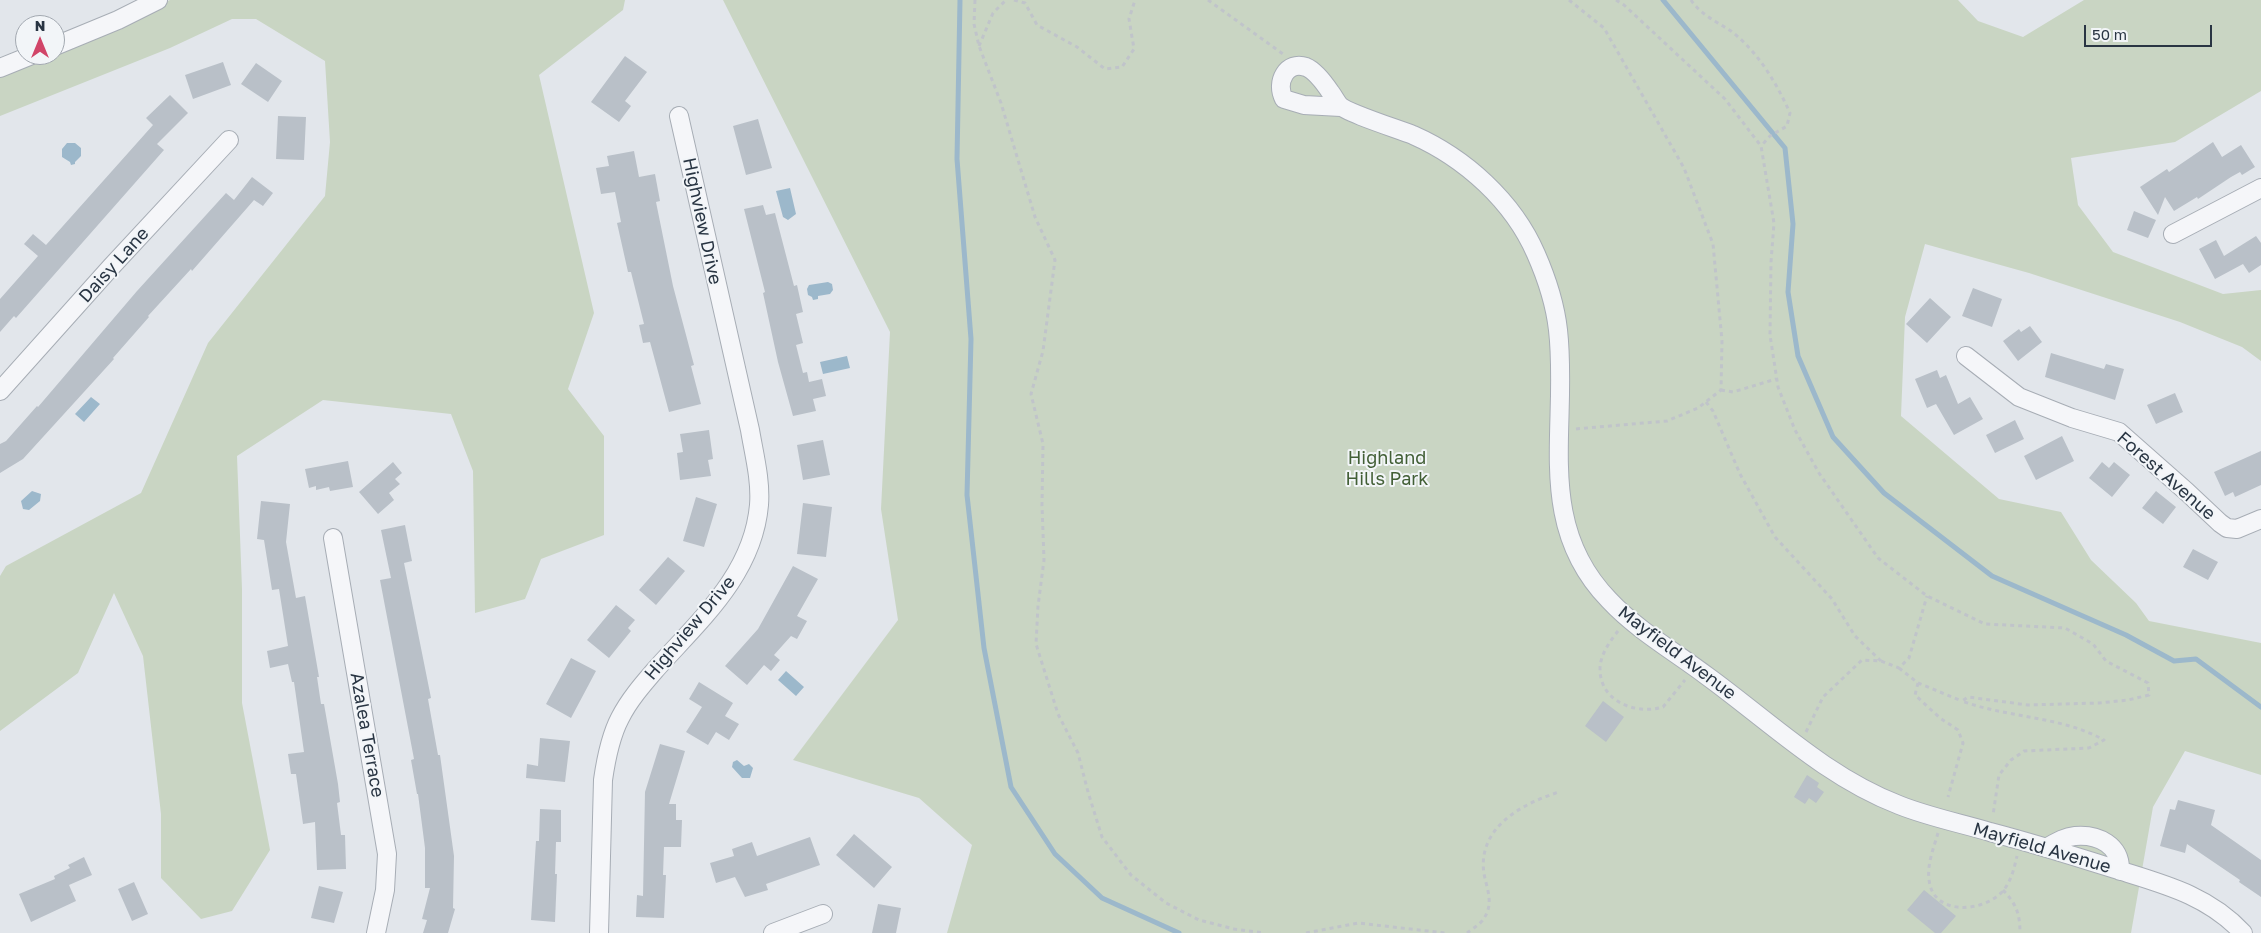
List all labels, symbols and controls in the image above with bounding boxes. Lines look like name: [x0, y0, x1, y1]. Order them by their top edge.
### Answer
north arrow: [15, 15, 65, 65]
scale bar: [2086, 15, 2214, 47]
text: N: [35, 17, 45, 34]
text: 50 m: [2092, 25, 2127, 43]
street label: Highview Drive: [678, 156, 726, 286]
street label: Daisy Lane: [75, 223, 153, 307]
street label: Forest Avenue: [2112, 427, 2220, 525]
park label: Highland Hills Park: [1345, 447, 1429, 489]
street label: Highview Drive: [640, 572, 740, 684]
street label: Mayfield Avenue: [1614, 602, 1740, 704]
street label: Azalea Terrace: [345, 671, 389, 799]
street label: Mayfield Avenue: [1971, 818, 2113, 878]

